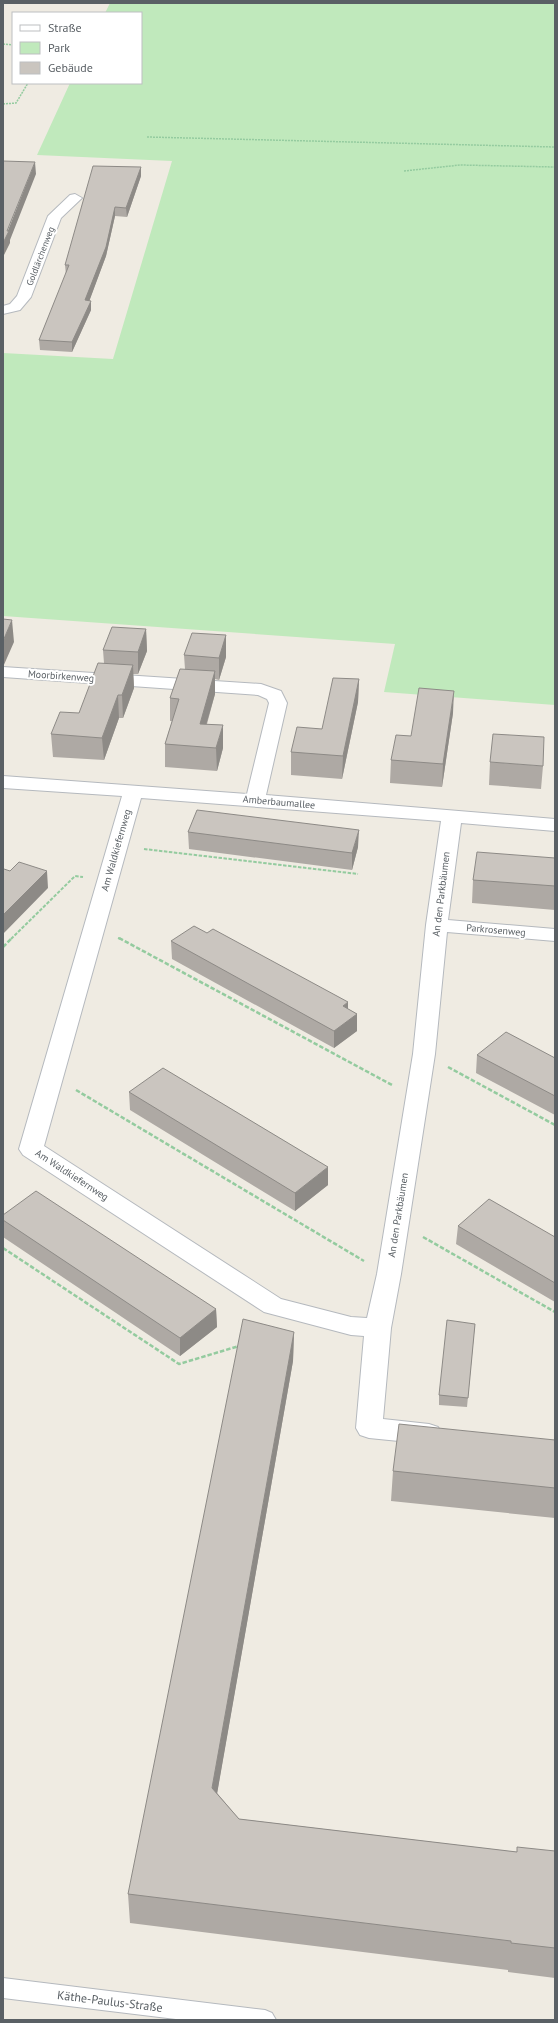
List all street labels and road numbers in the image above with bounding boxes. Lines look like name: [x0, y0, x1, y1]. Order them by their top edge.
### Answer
street label: Goldlärchenweg: [24, 225, 56, 287]
street label: Moorbirkenweg: [27, 667, 95, 685]
street label: Amberbaumallee: [242, 792, 316, 812]
street label: Am Waldkiefernweg: [98, 807, 134, 893]
street label: An den Parkbäumen: [429, 851, 453, 937]
street label: Parkrosenweg: [466, 921, 526, 939]
street label: Am Waldkiefernweg: [33, 1146, 111, 1204]
street label: An den Parkbäumen: [385, 1172, 411, 1258]
street label: Käthe-Paulus-Straße: [56, 1987, 164, 2015]

